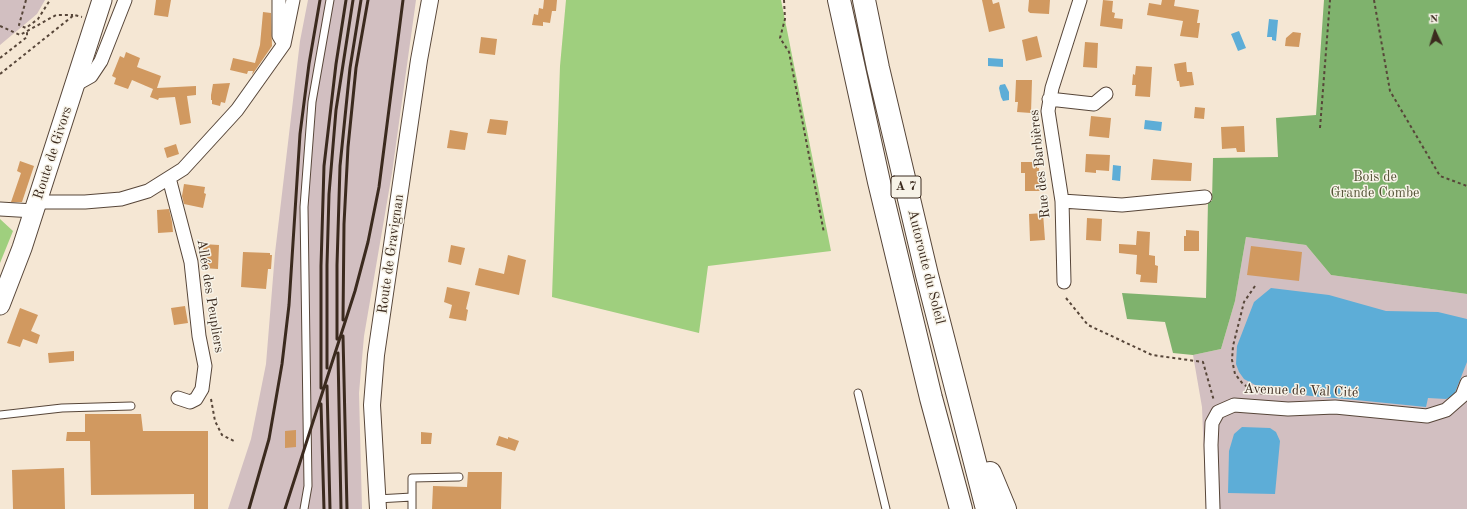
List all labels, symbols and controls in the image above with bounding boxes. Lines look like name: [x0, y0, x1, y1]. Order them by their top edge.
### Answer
north arrow: [1415, 12, 1455, 52]
text: N: [1430, 14, 1439, 25]
street label: Route de Givors: [30, 104, 76, 202]
street label: Rue des Barbières: [1026, 109, 1054, 219]
park label: Bois de Grande Combe: [1330, 169, 1420, 202]
road number: A 7: [891, 176, 921, 198]
street label: Route de Gravignan: [374, 193, 408, 315]
street label: Autoroute du Soleil: [904, 208, 948, 326]
street label: Allée des Peupliers: [193, 238, 227, 354]
street label: Avenue de Val Cité: [1243, 381, 1359, 401]

